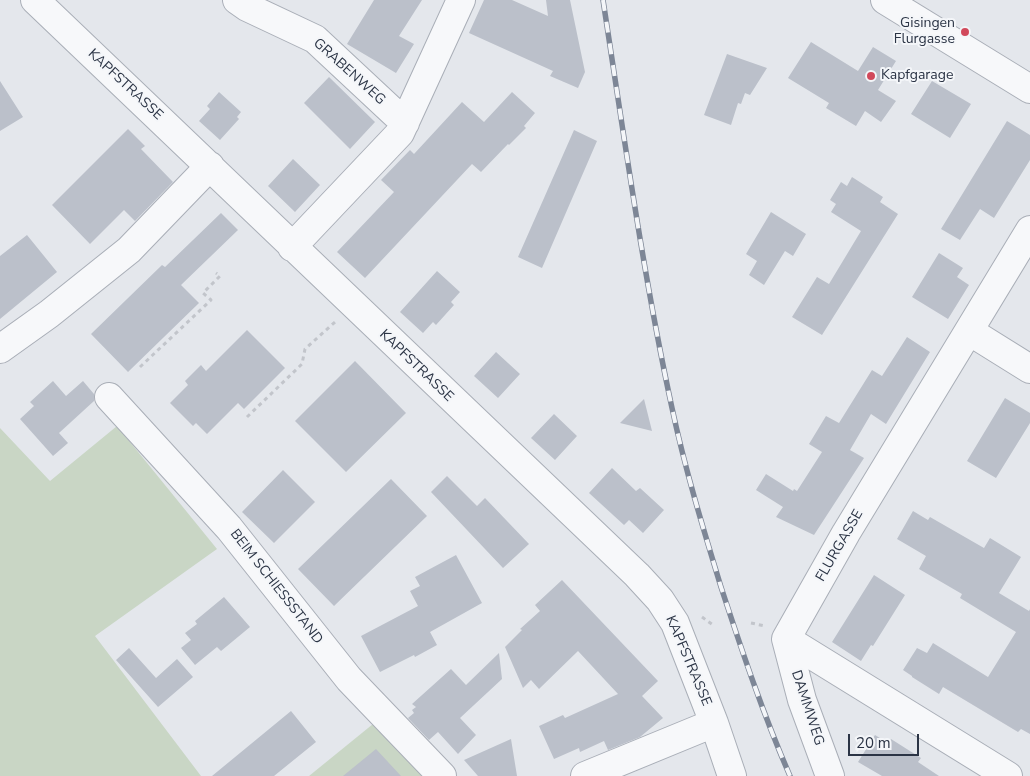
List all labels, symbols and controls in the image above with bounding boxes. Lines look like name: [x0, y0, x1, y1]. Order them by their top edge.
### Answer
place label: Gisingen Flurgasse: [894, 16, 955, 48]
marker: Gisingen Flurgasse: [959, 26, 971, 38]
street label: GRABENWEG: [309, 35, 389, 109]
street label: KAPFSTRASSE: [84, 46, 166, 124]
place label: Kapfgarage: [881, 68, 953, 84]
marker: Kapfgarage: [865, 70, 877, 82]
street label: KAPFSTRASSE: [376, 327, 456, 405]
street label: FLURGASSE: [813, 507, 867, 585]
street label: BEIM SCHIESSSTAND: [226, 526, 326, 648]
street label: KAPFSTRASSE: [661, 613, 715, 709]
street label: DAMMWEG: [787, 668, 827, 748]
scale bar: [850, 724, 921, 756]
text: 20 m: [856, 733, 891, 753]

